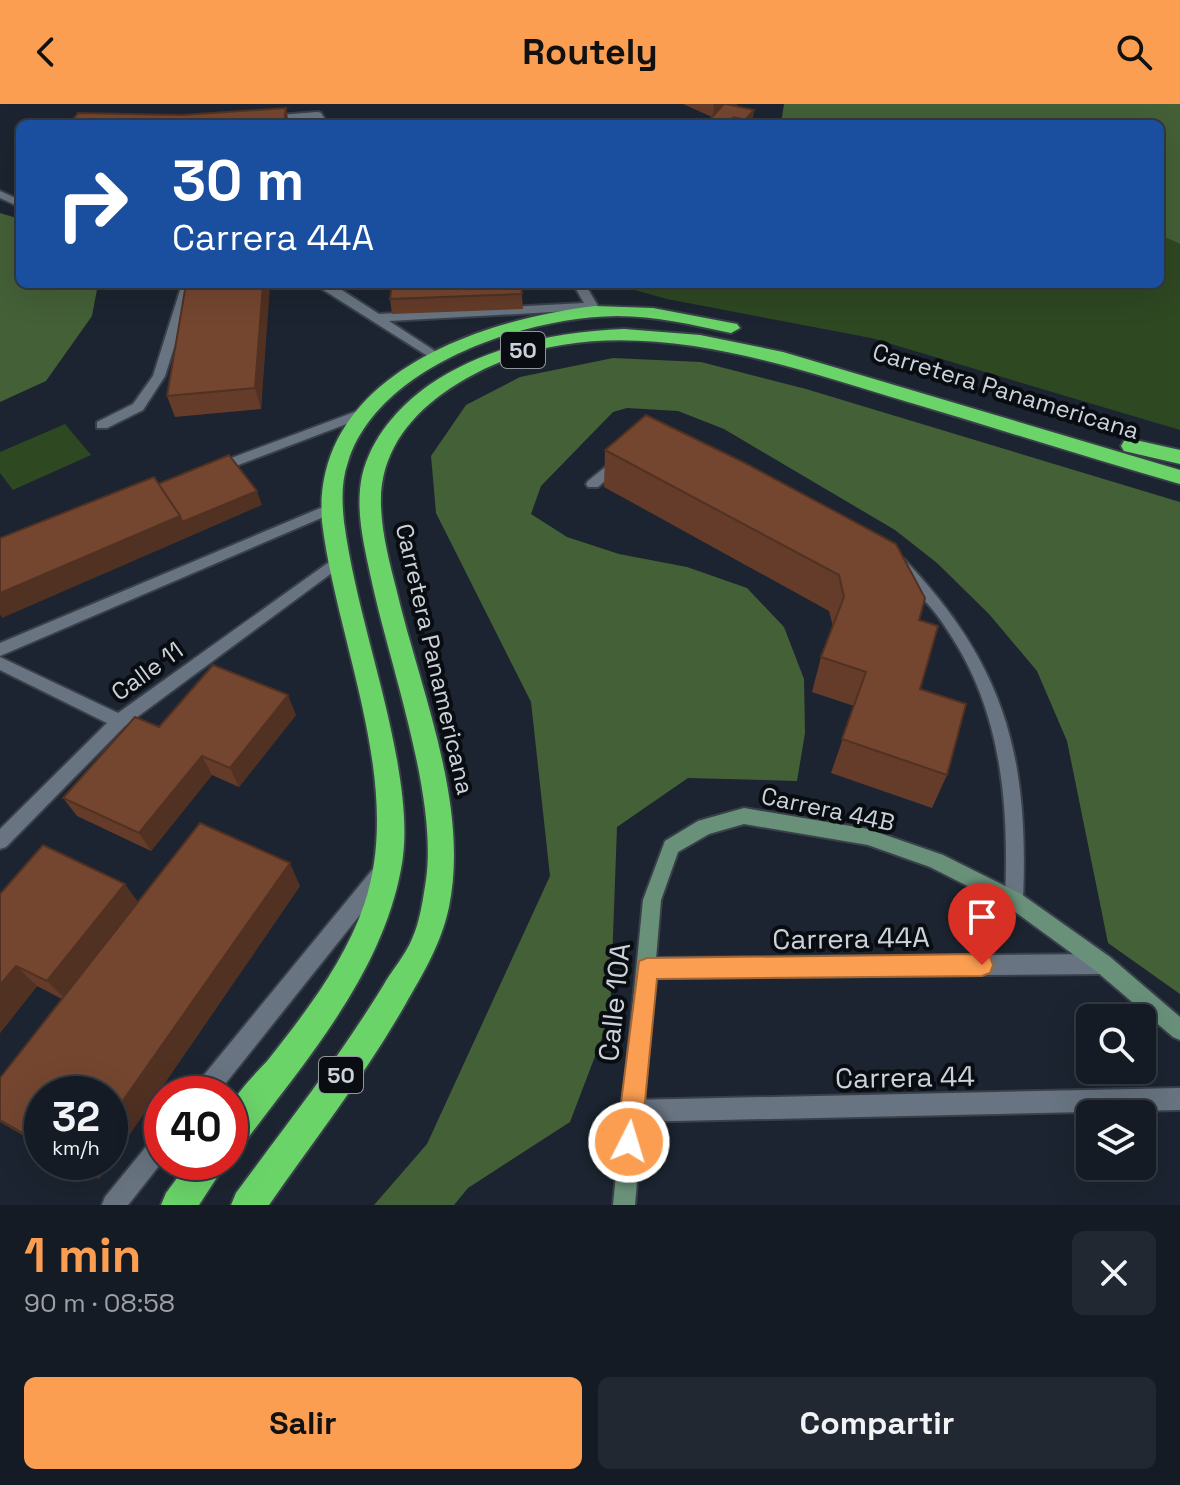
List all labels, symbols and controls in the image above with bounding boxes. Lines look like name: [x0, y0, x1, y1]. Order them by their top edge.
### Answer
text: Routely: [522, 29, 658, 75]
icon: back: [24, 30, 68, 74]
icon: search: [1112, 30, 1156, 74]
text: 30 m: [172, 145, 304, 216]
icon: right: [40, 152, 144, 256]
text: Carrera 44A: [172, 215, 374, 261]
road number: 50: [501, 332, 545, 368]
street label: Carretera Panamericana: [869, 336, 1143, 446]
street label: Carretera Panamericana: [389, 521, 481, 798]
street label: Calle 11: [105, 635, 189, 707]
street label: Carrera 44B: [758, 780, 898, 838]
pin: [948, 883, 1016, 965]
icon: arrive: [960, 895, 1004, 939]
street label: Carrera 44A: [772, 919, 930, 957]
street label: Calle 10A: [590, 941, 638, 1063]
map controls: [1076, 1004, 1156, 1180]
button: search: [1076, 1004, 1156, 1084]
road number: 50: [319, 1057, 363, 1093]
street label: Carrera 44: [835, 1058, 975, 1096]
speed limit sign: 40: [144, 1076, 248, 1180]
text: 32: [52, 1092, 100, 1143]
position arrow: [587, 1100, 671, 1184]
button: layers: [1076, 1100, 1156, 1180]
text: km/h: [52, 1135, 100, 1161]
text: 1 min: [24, 1225, 141, 1286]
button: close: [1072, 1231, 1156, 1315]
text: 90 m · 08:58: [24, 1286, 175, 1320]
button: Salir: [24, 1377, 582, 1469]
button: Compartir: [598, 1377, 1156, 1469]

